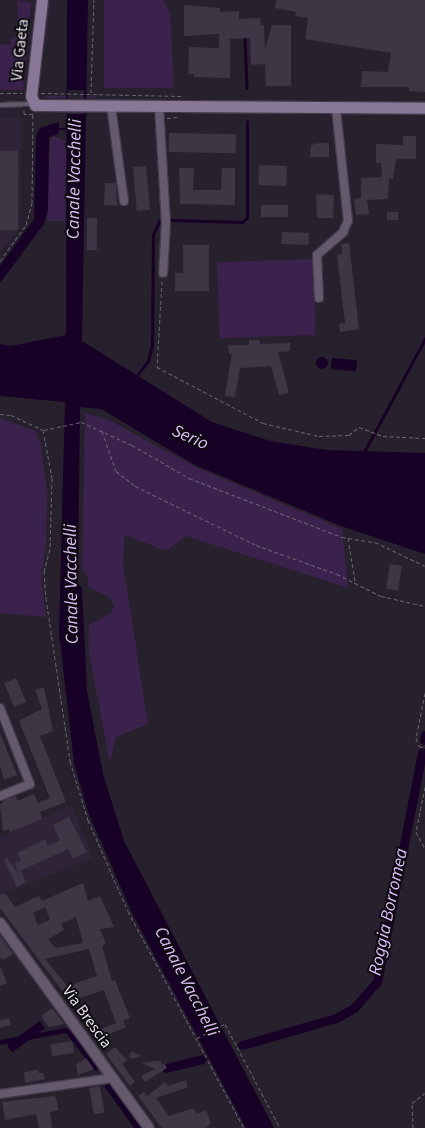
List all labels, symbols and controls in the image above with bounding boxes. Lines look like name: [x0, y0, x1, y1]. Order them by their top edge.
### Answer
street label: Via Gaeta: [7, 18, 33, 82]
water label: Canale Vacchelli: [63, 119, 87, 239]
water label: Serio: [169, 421, 211, 455]
water label: Canale Vacchelli: [60, 524, 84, 644]
water label: Roggia Borromea: [365, 847, 413, 977]
water label: Canale Vacchelli: [149, 924, 223, 1040]
street label: Via Brescia: [58, 982, 116, 1052]

